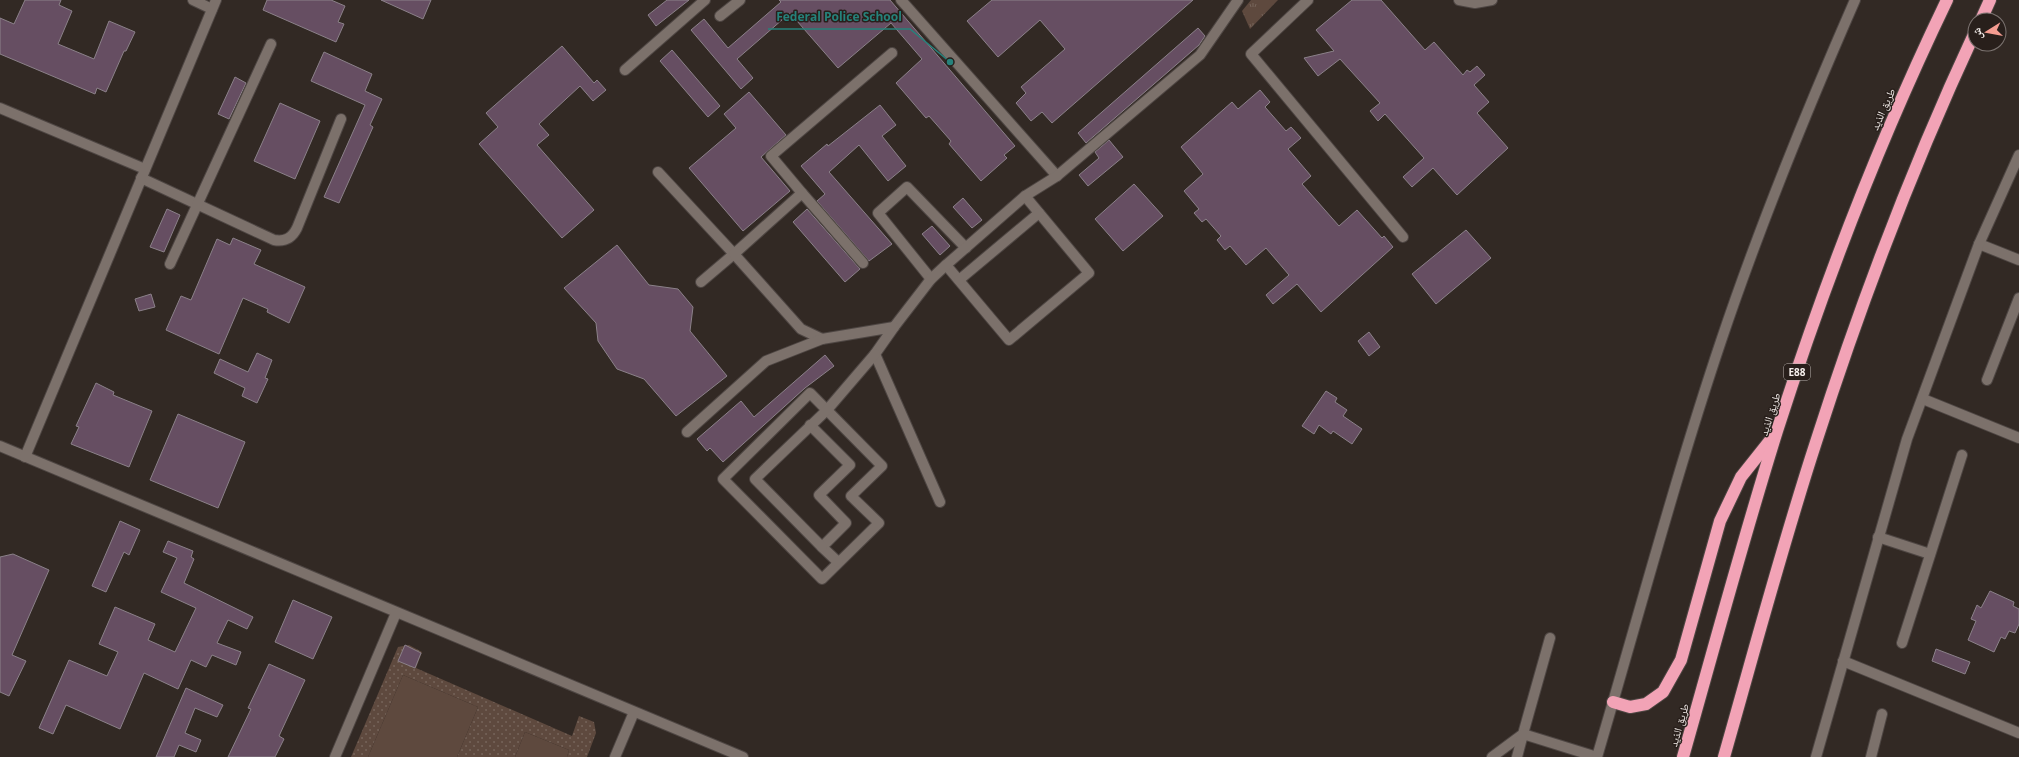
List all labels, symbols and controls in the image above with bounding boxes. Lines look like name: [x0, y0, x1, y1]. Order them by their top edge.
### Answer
callout: Federal Police School: [768, 5, 910, 29]
text: Federal Police School: [776, 8, 902, 25]
north arrow: [1967, 12, 2007, 52]
text: ش: [1968, 26, 1986, 41]
street label: طريق الذيد: [1867, 85, 1898, 132]
road number: E88: [1784, 364, 1810, 380]
street label: طريق الذيد: [1756, 390, 1784, 437]
street label: طريق الذيد: [1665, 701, 1692, 748]

